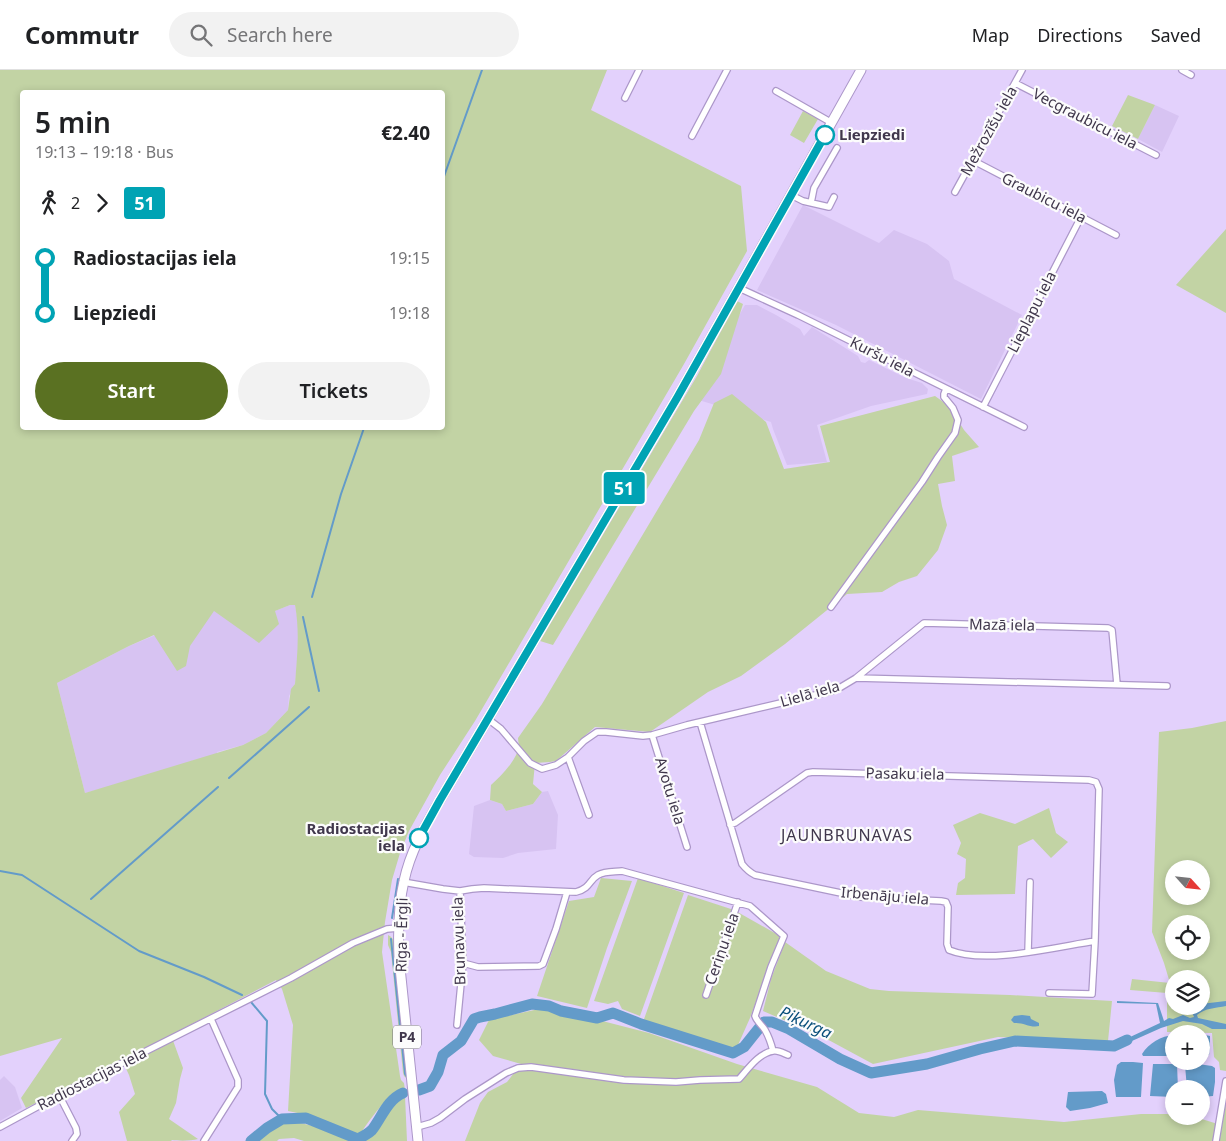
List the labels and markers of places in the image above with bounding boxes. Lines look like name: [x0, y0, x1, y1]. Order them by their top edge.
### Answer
place label: Liepziedi: [839, 124, 905, 144]
marker: Liepziedi: [815, 125, 835, 145]
place label: Radiostacijas iela: [307, 818, 405, 855]
marker: Radiostacijas iela: [409, 828, 429, 848]

